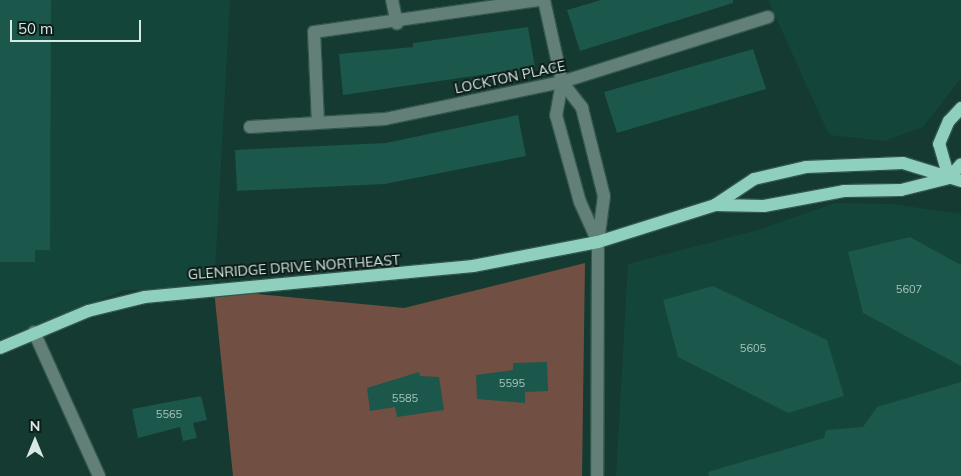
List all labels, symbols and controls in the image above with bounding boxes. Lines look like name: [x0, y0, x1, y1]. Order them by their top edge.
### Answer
scale bar: [12, 10, 144, 42]
text: 50 m: [18, 19, 53, 38]
street label: LOCKTON PLACE: [453, 57, 567, 97]
street label: GLENRIDGE DRIVE NORTHEAST: [187, 251, 401, 283]
house number: 5607: [896, 282, 922, 296]
house number: 5605: [740, 341, 766, 355]
house number: 5595: [499, 376, 525, 390]
house number: 5585: [392, 391, 418, 405]
house number: 5565: [156, 407, 182, 421]
north arrow: [10, 416, 60, 466]
text: N: [30, 417, 40, 435]

